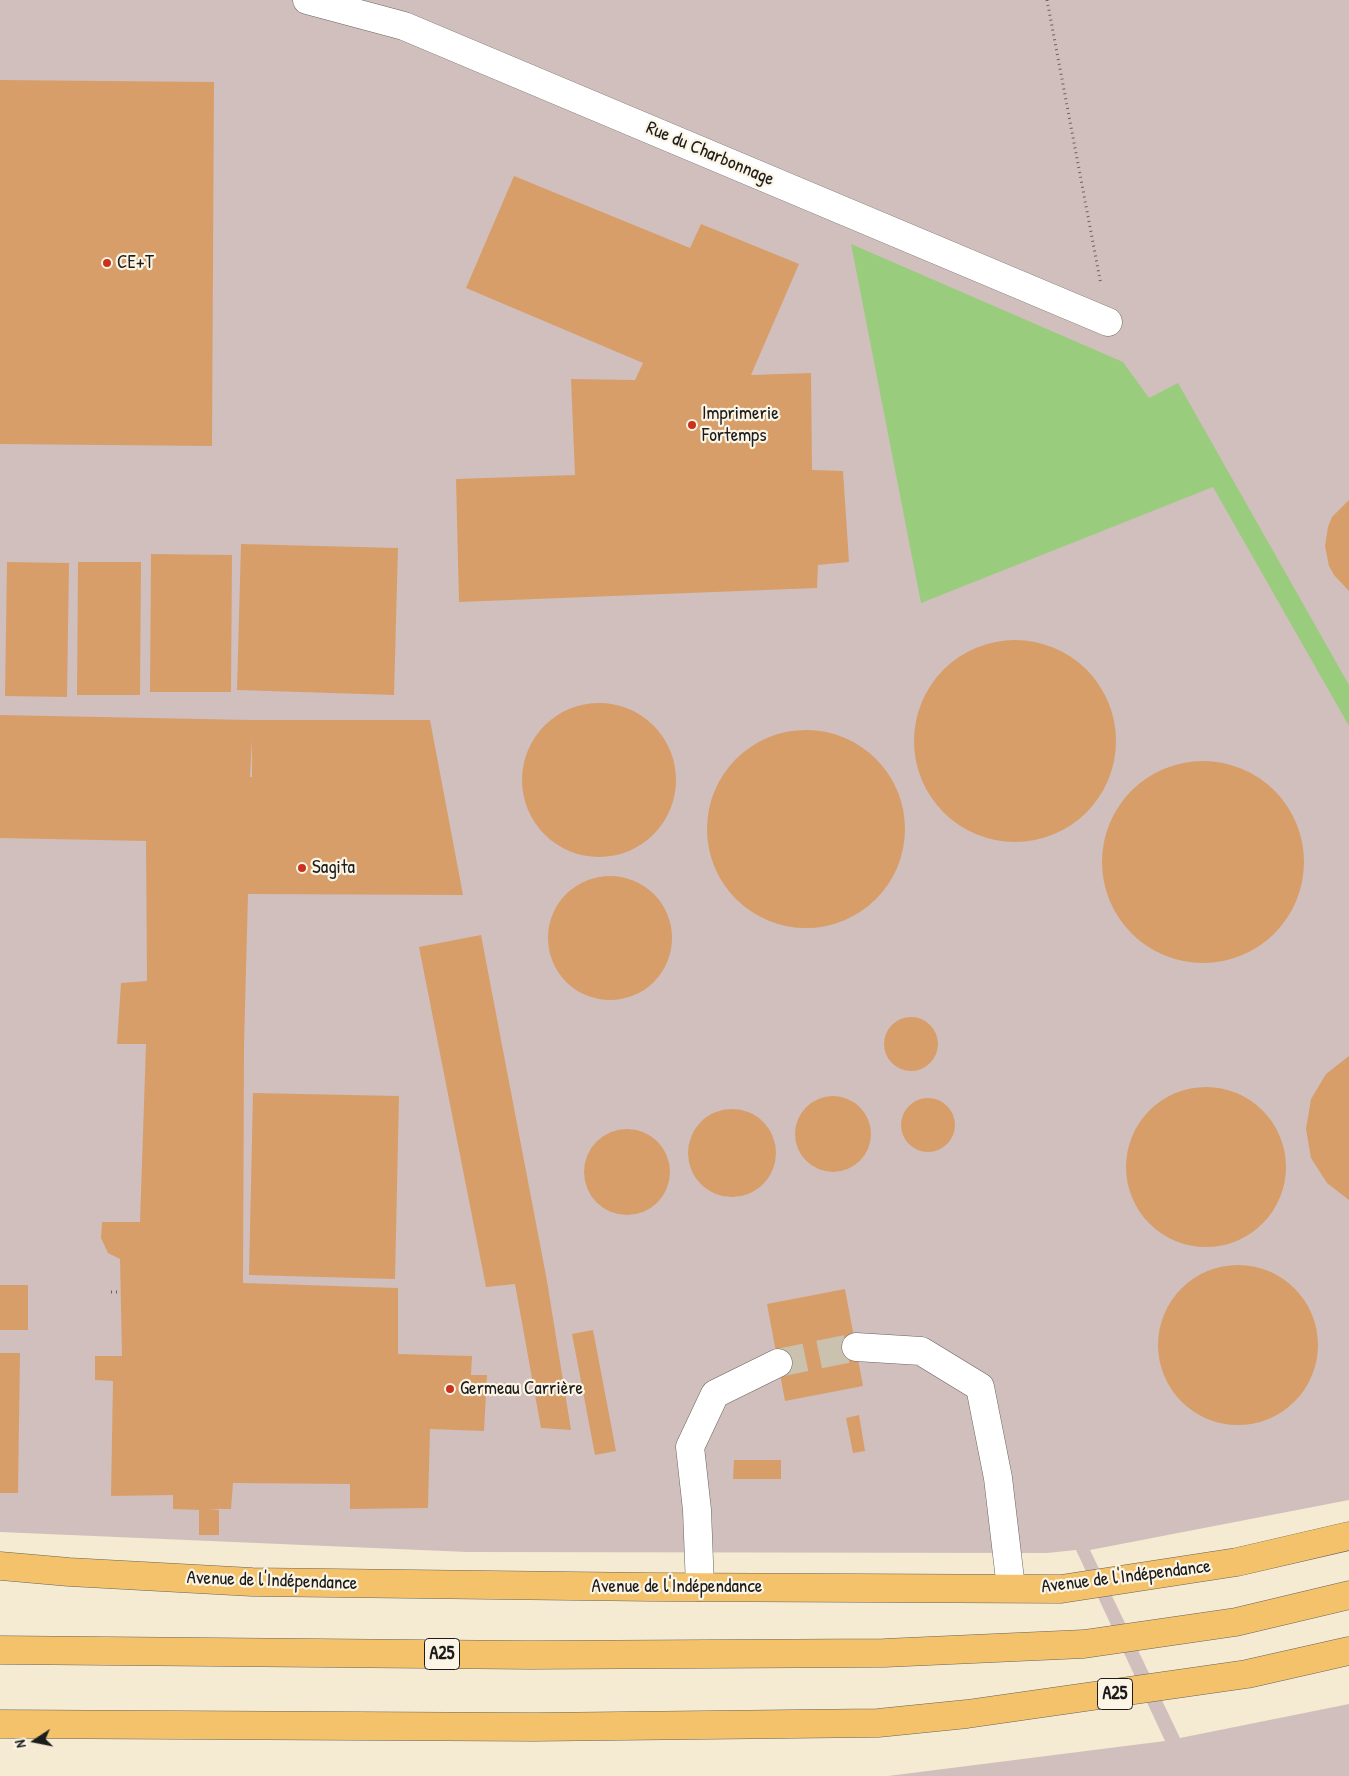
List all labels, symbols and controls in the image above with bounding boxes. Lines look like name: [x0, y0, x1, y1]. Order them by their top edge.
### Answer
street label: Rue du Charbonnage: [643, 117, 777, 191]
place label: CE+T: [117, 252, 154, 274]
marker: CE+T: [101, 257, 113, 269]
place label: Imprimerie Fortemps: [702, 403, 779, 447]
marker: Imprimerie Fortemps: [686, 419, 698, 431]
place label: Sagita: [312, 857, 355, 879]
marker: Sagita: [296, 862, 308, 874]
place label: Germeau Carrière: [460, 1378, 583, 1400]
marker: Germeau Carrière: [444, 1383, 456, 1395]
street label: Avenue de l'Indépendance: [1040, 1555, 1212, 1599]
street label: Avenue de l'Indépendance: [186, 1567, 358, 1595]
street label: Avenue de l'Indépendance: [592, 1576, 762, 1598]
road number: A25: [424, 1638, 460, 1670]
road number: A25: [1098, 1678, 1132, 1710]
north arrow: [10, 1716, 60, 1766]
text: N: [10, 1738, 30, 1749]

